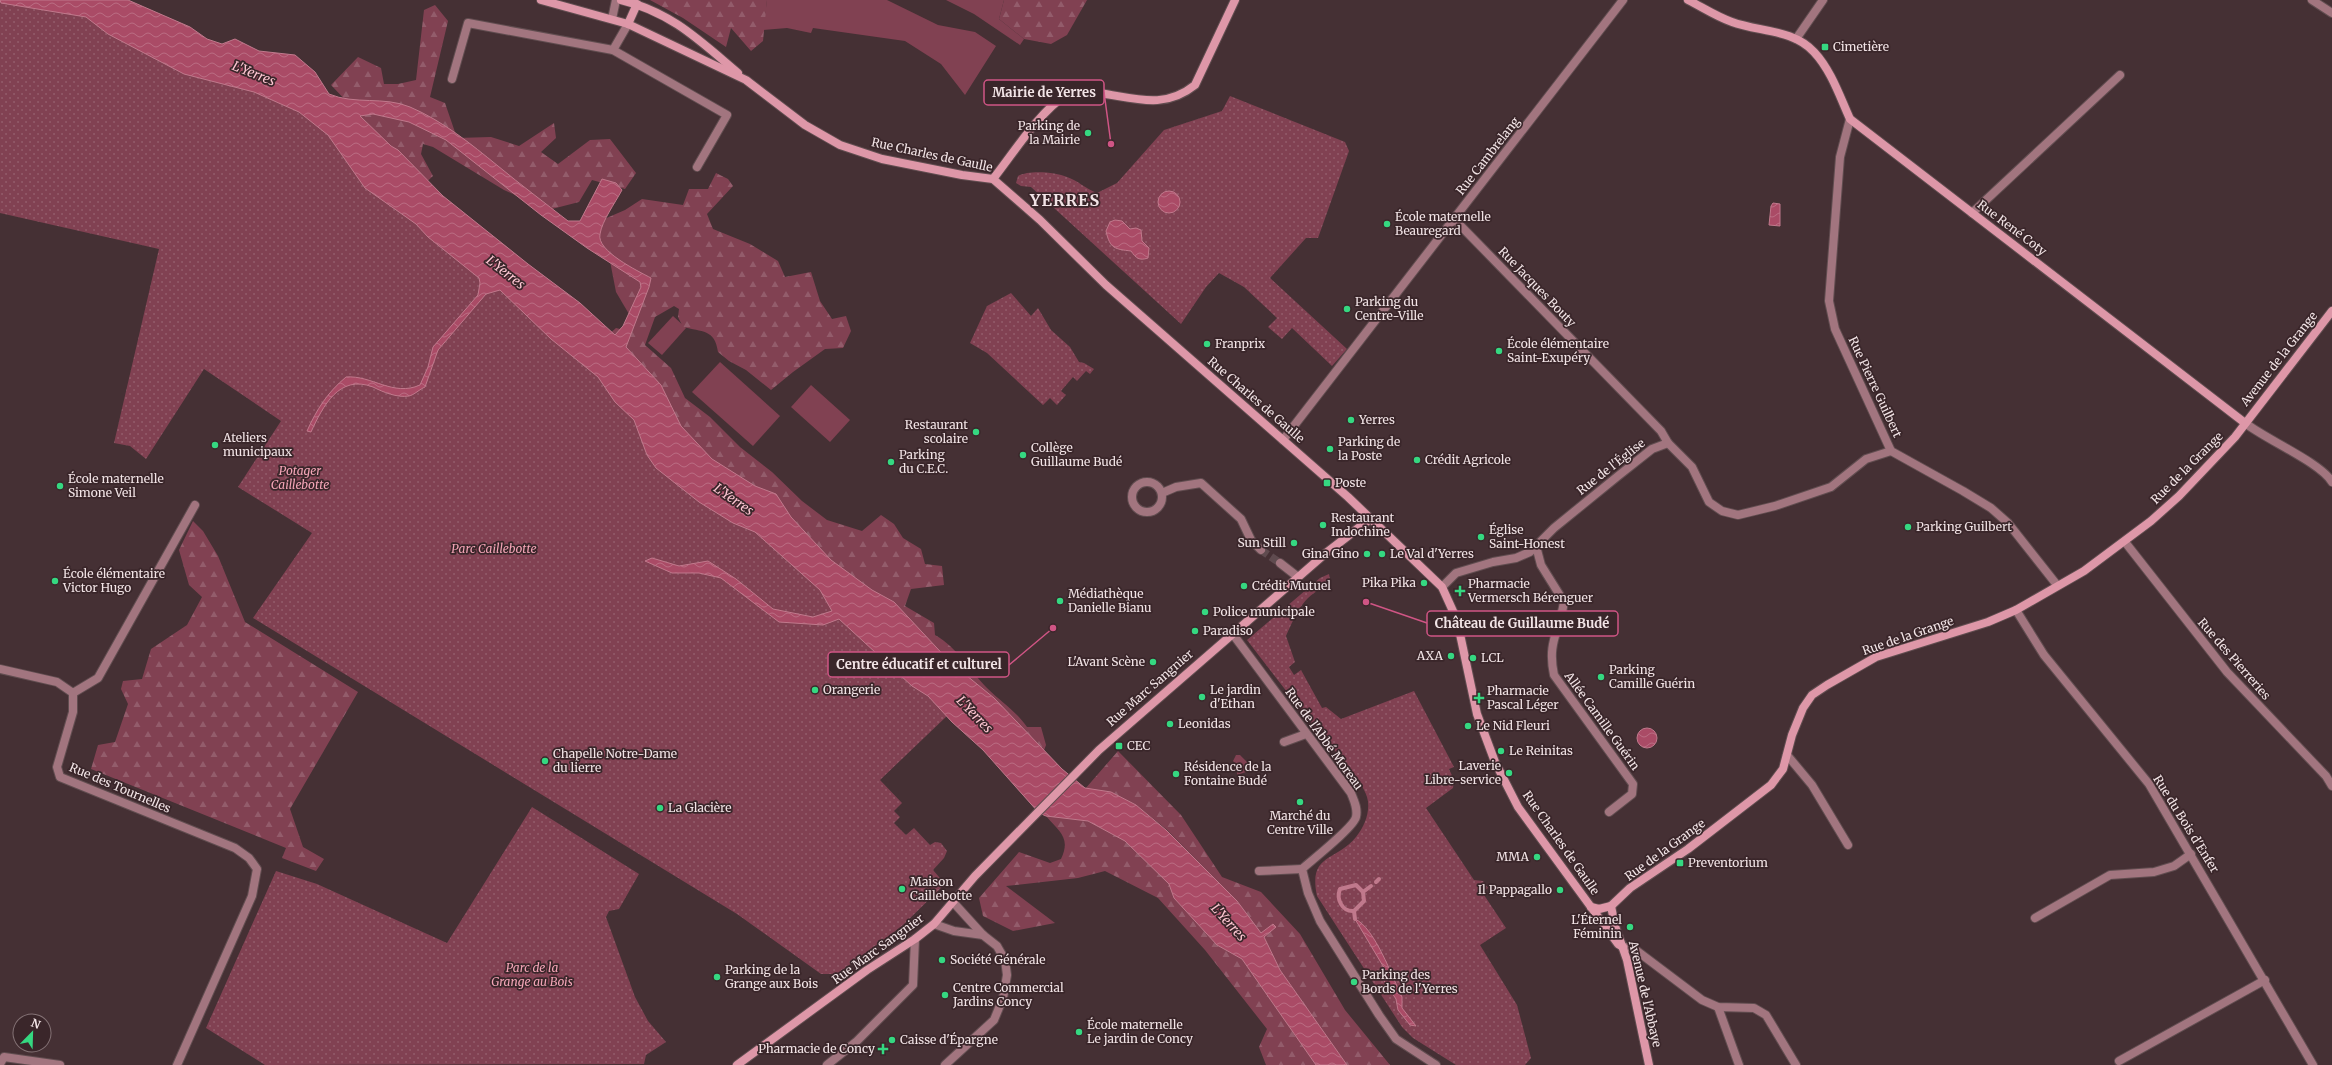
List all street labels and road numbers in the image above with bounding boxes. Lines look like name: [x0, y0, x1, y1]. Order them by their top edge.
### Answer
street label: Rue Cambrelang: [1453, 113, 1523, 198]
street label: Rue Charles de Gaulle: [870, 134, 994, 175]
street label: Rue René Coty: [1975, 197, 2050, 259]
street label: Rue Jacques Bouty: [1495, 244, 1579, 330]
street label: Avenue de la Grange: [2236, 308, 2320, 410]
street label: Rue Pierre Guilbert: [1845, 334, 1906, 440]
street label: Rue Charles de Gaulle: [1205, 353, 1308, 446]
street label: Rue de la Grange: [2148, 429, 2226, 507]
street label: Rue de l'Église: [1574, 435, 1648, 498]
street label: Rue de la Grange: [1860, 613, 1956, 658]
street label: Rue des Pierreries: [2195, 615, 2274, 703]
street label: Rue Marc Sangnier: [1103, 646, 1196, 729]
street label: Allée Camille Guérin: [1561, 668, 1643, 773]
street label: Rue de l'Abbé Moreau: [1282, 685, 1367, 793]
street label: Rue des Tournelles: [67, 759, 173, 816]
street label: Rue du Bois d'Enfer: [2150, 772, 2223, 876]
street label: Rue Charles de Gaulle: [1520, 788, 1603, 898]
street label: Rue de la Grange: [1622, 815, 1708, 884]
street label: Rue Marc Sangnier: [829, 910, 927, 987]
street label: Avenue de l'Abbaye: [1626, 938, 1665, 1049]

